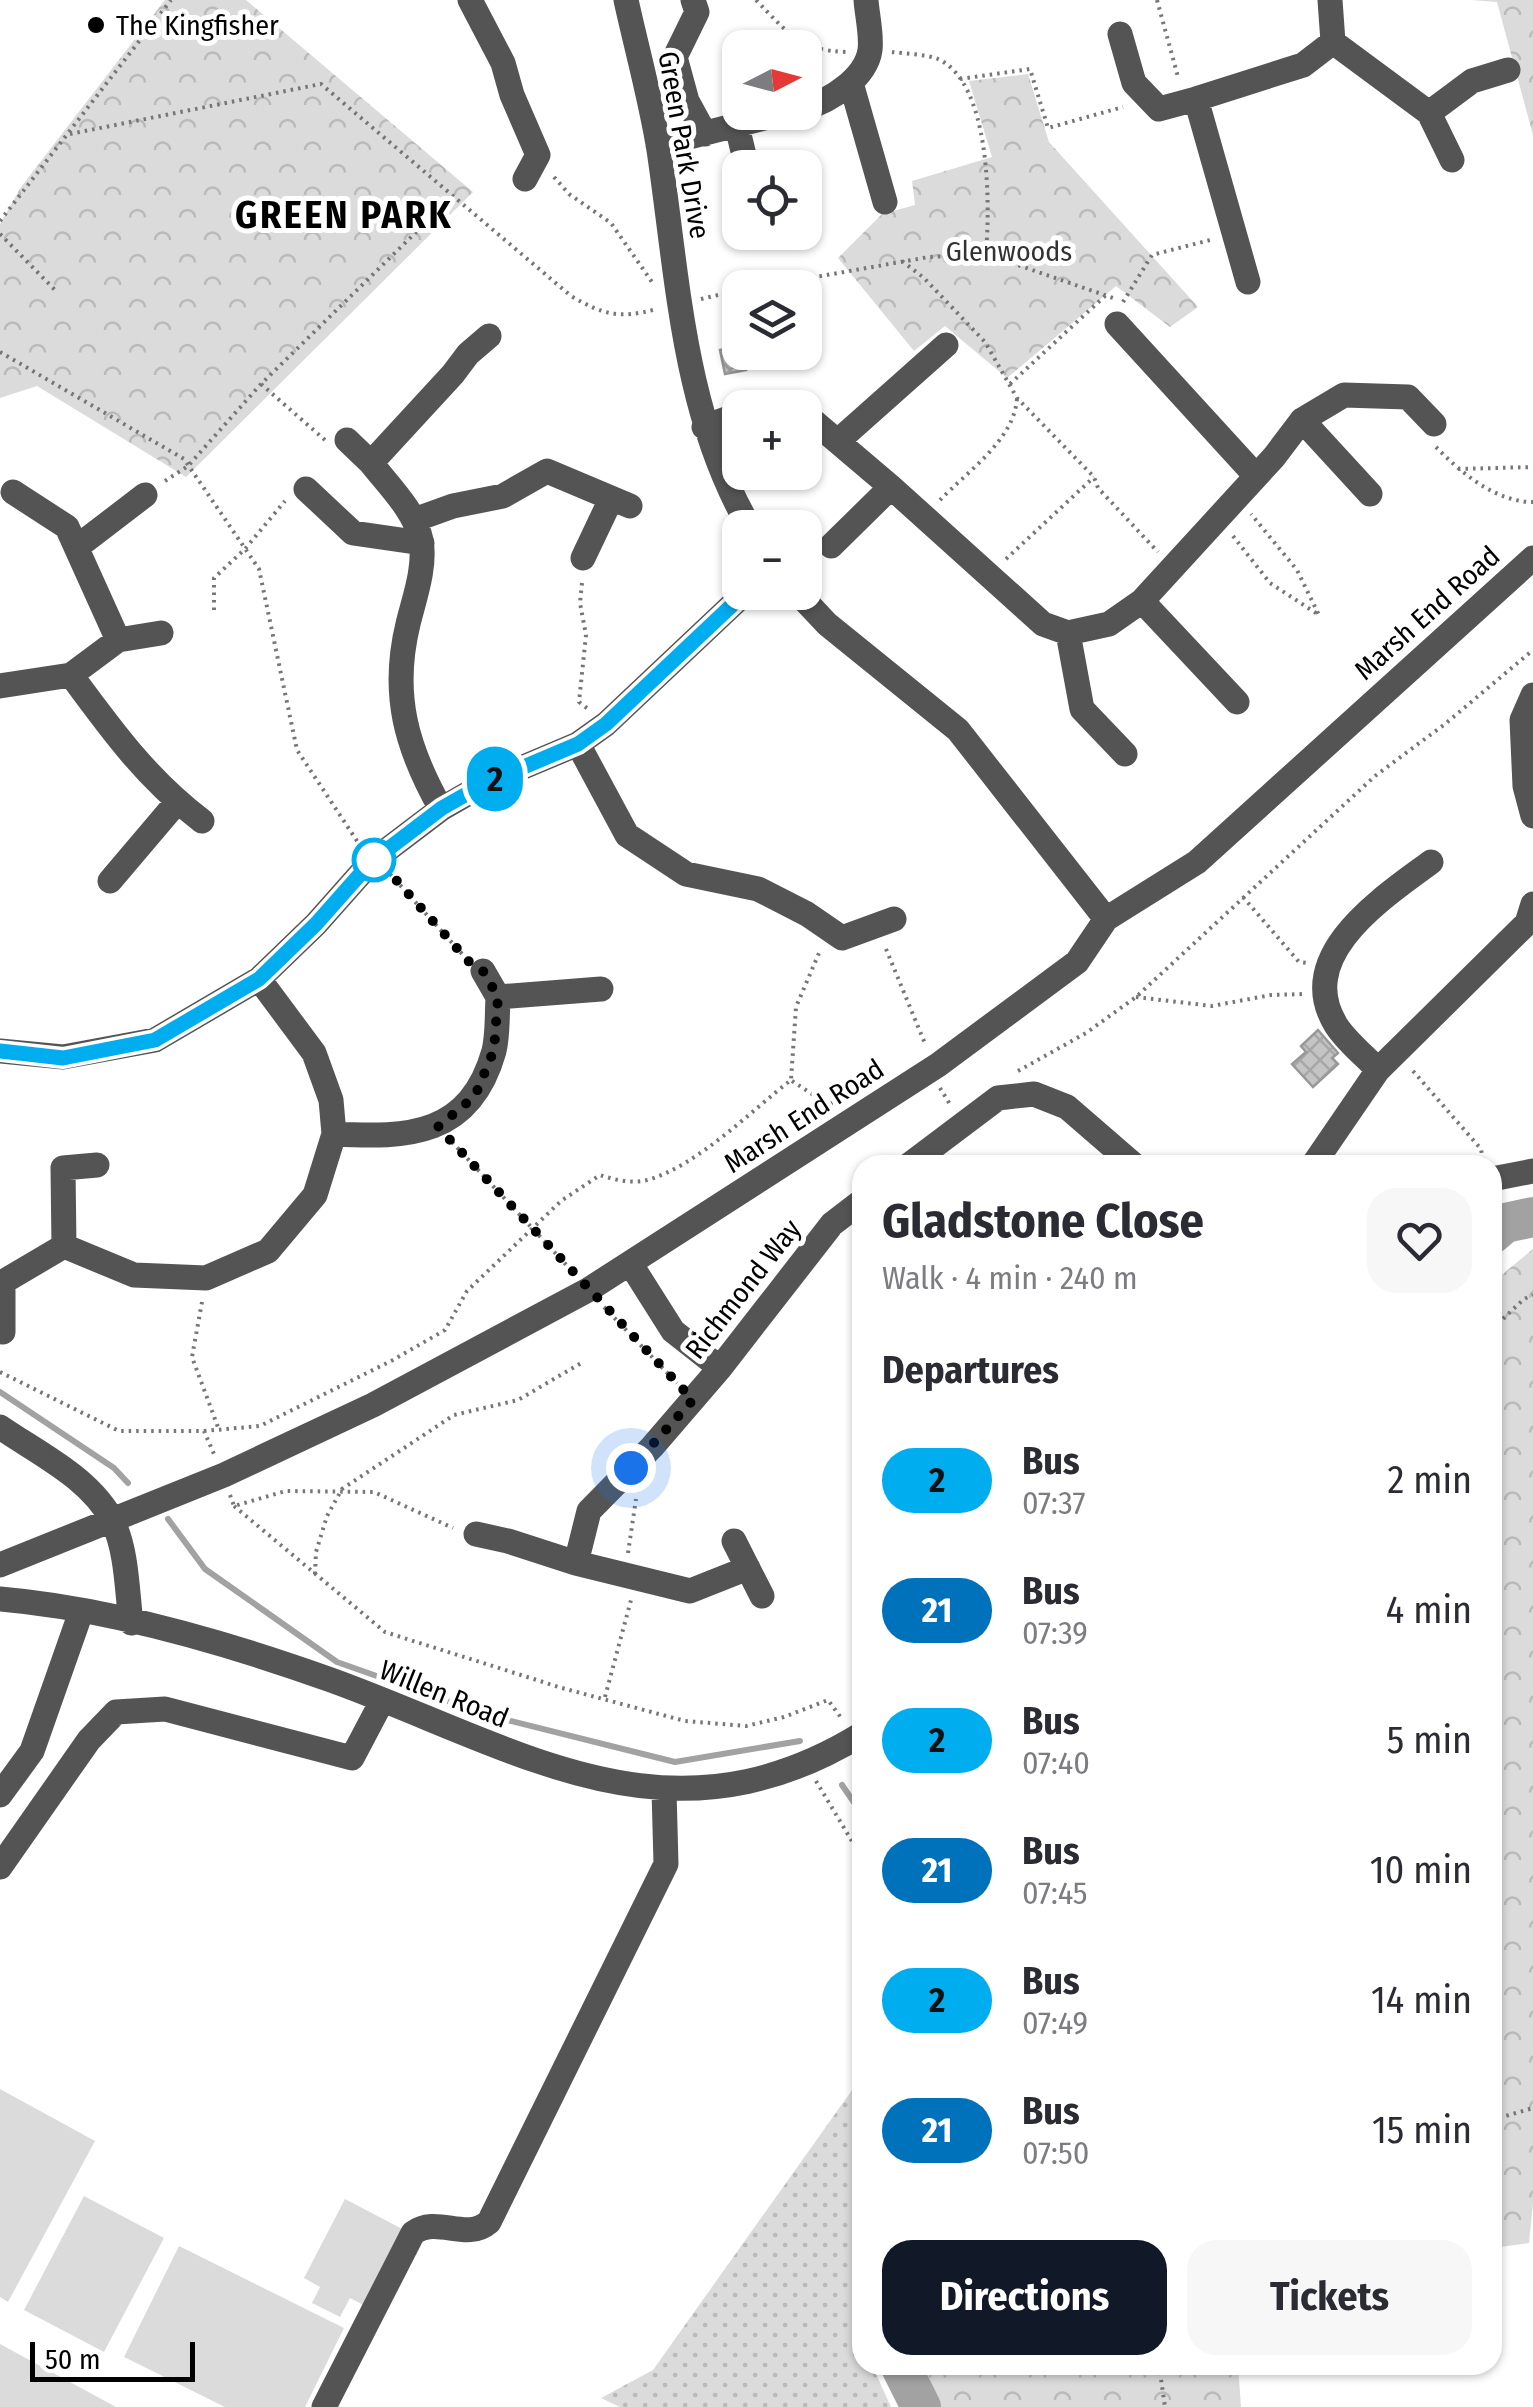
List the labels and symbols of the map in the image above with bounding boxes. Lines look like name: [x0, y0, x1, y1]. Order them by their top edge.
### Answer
place label: The Kingfisher: [116, 9, 279, 42]
marker: The Kingfisher: [85, 14, 107, 36]
north arrow: [722, 30, 822, 130]
street label: Green Park Drive: [651, 49, 717, 241]
district label: GREEN PARK: [235, 192, 453, 238]
park label: Glenwoods: [946, 235, 1072, 268]
street label: Marsh End Road: [1348, 539, 1506, 687]
line badge: 2: [462, 746, 528, 812]
unlabelled marker: [353, 839, 395, 881]
street label: Marsh End Road: [718, 1052, 890, 1180]
street label: Richmond Way: [678, 1212, 808, 1365]
your location: [606, 1443, 656, 1493]
street label: Willen Road: [375, 1653, 513, 1735]
scale bar: [30, 2337, 195, 2382]

